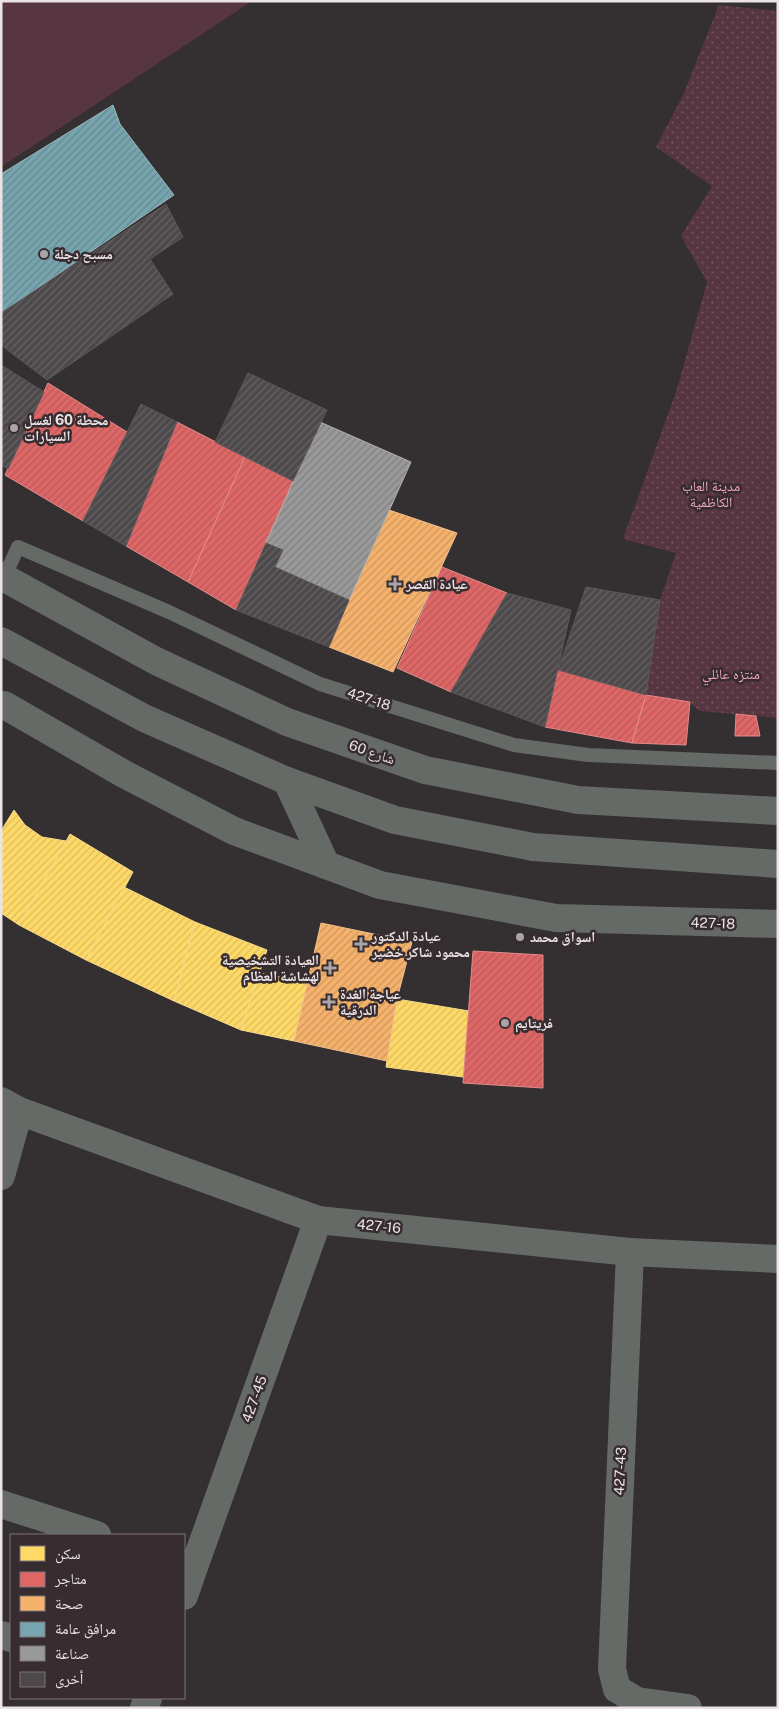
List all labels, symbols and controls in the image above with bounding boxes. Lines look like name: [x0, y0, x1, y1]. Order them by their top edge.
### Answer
place label: مسبح دجلة: [54, 246, 113, 263]
marker: مسبح دجلة: [38, 248, 50, 260]
place label: محطة 60 لغسل السيارات: [24, 412, 109, 444]
marker: محطة 60 لغسل السيارات: [8, 422, 20, 434]
park label: مدينة العاب الكاظمية: [682, 478, 740, 510]
place label: عيادة القصر: [405, 576, 468, 592]
marker: عيادة القصر: [388, 577, 402, 591]
park label: منتزه عائلي: [702, 666, 760, 686]
street label: 427-18: [345, 685, 393, 713]
street label: شارع 60: [346, 737, 397, 769]
street label: 427-18: [690, 914, 736, 932]
place label: عيادة الدكتور محمود شاكر خضير: [371, 928, 470, 960]
place label: اسواق محمد: [530, 929, 595, 946]
marker: اسواق محمد: [514, 931, 526, 943]
marker: عيادة الدكتور محمود شاكر خضير: [354, 937, 368, 951]
place label: العيادة التشخيصية لهشاشة العظام: [222, 952, 319, 986]
marker: العيادة التشخيصية لهشاشة العظام: [323, 961, 337, 975]
place label: عياجة الغدة الدرقية: [340, 986, 401, 1018]
marker: عياجة الغدة الدرقية: [322, 995, 336, 1009]
place label: فريتايم: [515, 1015, 553, 1033]
marker: فريتايم: [499, 1017, 511, 1029]
street label: 427-16: [356, 1216, 402, 1236]
street label: 427-45: [238, 1373, 270, 1425]
street label: 427-43: [611, 1446, 629, 1496]
legend: [10, 1534, 185, 1699]
text: سكن: [55, 1545, 81, 1564]
text: متاجر: [54, 1570, 87, 1588]
text: صحة: [55, 1595, 84, 1612]
text: مرافق عامة: [55, 1620, 116, 1639]
text: صناعة: [55, 1645, 89, 1662]
text: أخرى: [55, 1670, 84, 1689]

